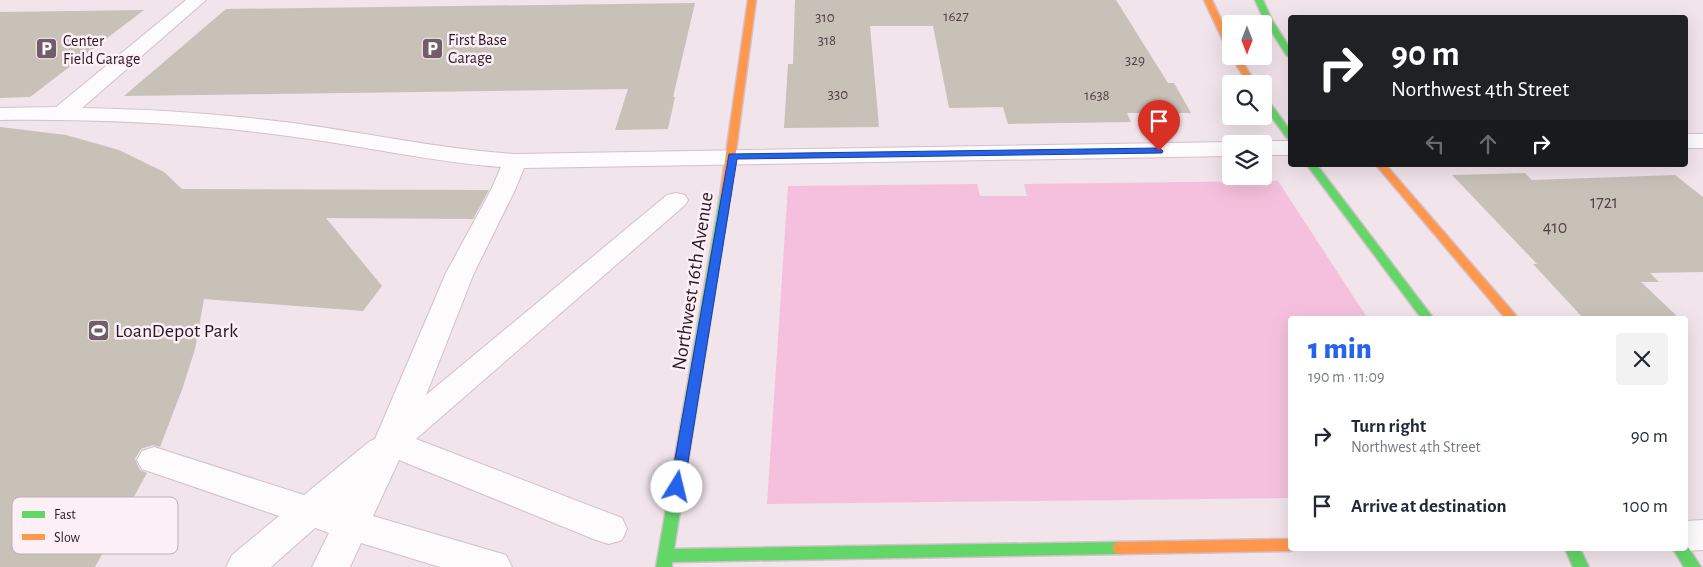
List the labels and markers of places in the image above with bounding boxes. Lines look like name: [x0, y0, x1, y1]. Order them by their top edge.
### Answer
place label: First Base Garage: [448, 32, 507, 66]
place label: Center Field Garage: [63, 33, 140, 67]
parking icon: First Base Garage: [420, 36, 444, 60]
parking icon: Center Field Garage: [35, 37, 59, 61]
pin: [1138, 100, 1180, 151]
sports icon: LoanDepot Park: [87, 318, 111, 342]
place label: LoanDepot Park: [115, 321, 238, 341]

